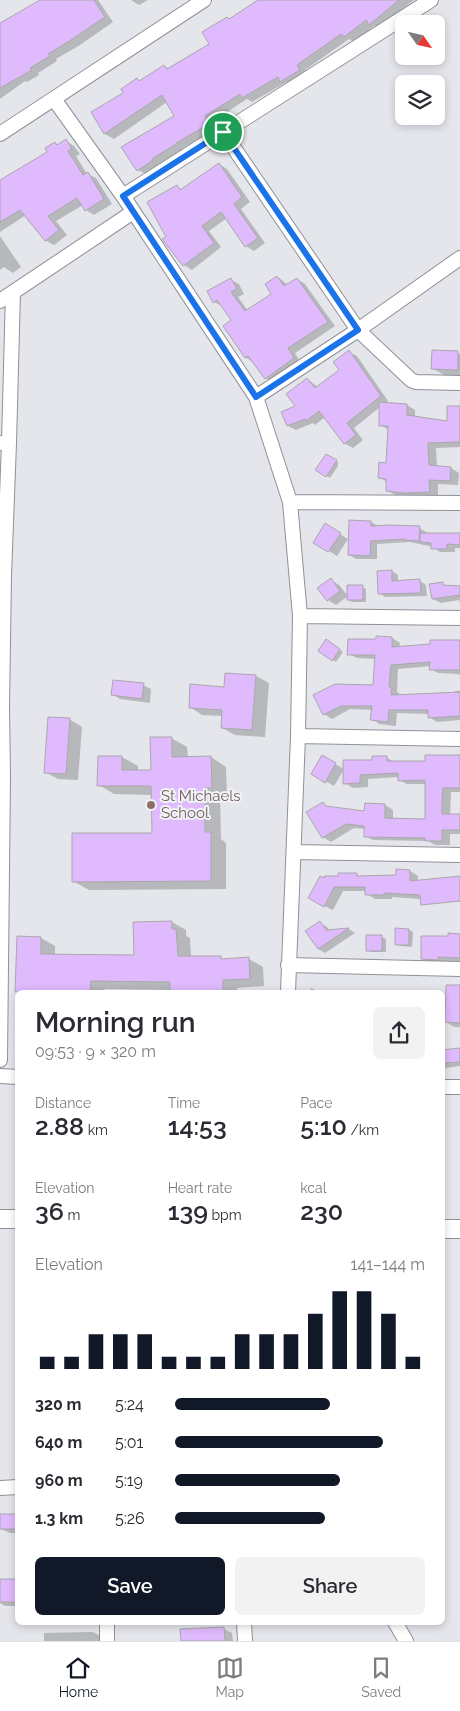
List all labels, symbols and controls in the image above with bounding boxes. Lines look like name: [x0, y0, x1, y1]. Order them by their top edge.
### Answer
north arrow: [395, 15, 445, 65]
map controls: [395, 15, 445, 125]
button: layers: [395, 75, 445, 125]
pin: [202, 111, 244, 153]
icon: arrive: [209, 118, 237, 146]
place label: St Michaels School: [161, 787, 241, 822]
marker: St Michaels School: [145, 799, 157, 811]
text: Morning run: [35, 1006, 195, 1039]
button: share: [373, 1007, 425, 1059]
text: 09:53 · 9 × 320 m: [35, 1042, 156, 1061]
text: Distance: [35, 1095, 91, 1111]
text: Time: [168, 1095, 200, 1111]
text: Pace: [300, 1095, 332, 1111]
text: 2.88: [35, 1111, 84, 1141]
text: 14:53: [168, 1111, 227, 1141]
text: 5:10: [300, 1111, 347, 1141]
text: km: [84, 1122, 108, 1138]
text: /km: [347, 1122, 379, 1138]
text: Elevation: [35, 1180, 94, 1196]
text: Heart rate: [168, 1180, 232, 1196]
text: kcal: [300, 1180, 327, 1196]
text: 36: [35, 1196, 64, 1226]
text: 139: [168, 1196, 208, 1226]
text: 230: [300, 1196, 343, 1226]
text: m: [64, 1207, 80, 1223]
text: bpm: [208, 1207, 242, 1223]
text: Elevation: [35, 1255, 103, 1274]
text: 141–144 m: [351, 1255, 425, 1274]
text: 320 m: [35, 1395, 82, 1414]
text: 5:24: [115, 1395, 144, 1414]
text: 640 m: [35, 1433, 82, 1452]
text: 5:01: [115, 1433, 143, 1452]
text: 960 m: [35, 1471, 83, 1490]
text: 5:19: [115, 1471, 143, 1490]
text: 1.3 km: [35, 1509, 83, 1528]
text: 5:26: [115, 1509, 145, 1528]
button: Save: [35, 1557, 225, 1615]
button: Share: [235, 1557, 425, 1615]
tab: Home: [59, 1654, 98, 1700]
tab: Map: [216, 1654, 244, 1700]
tab: Saved: [361, 1654, 401, 1700]

